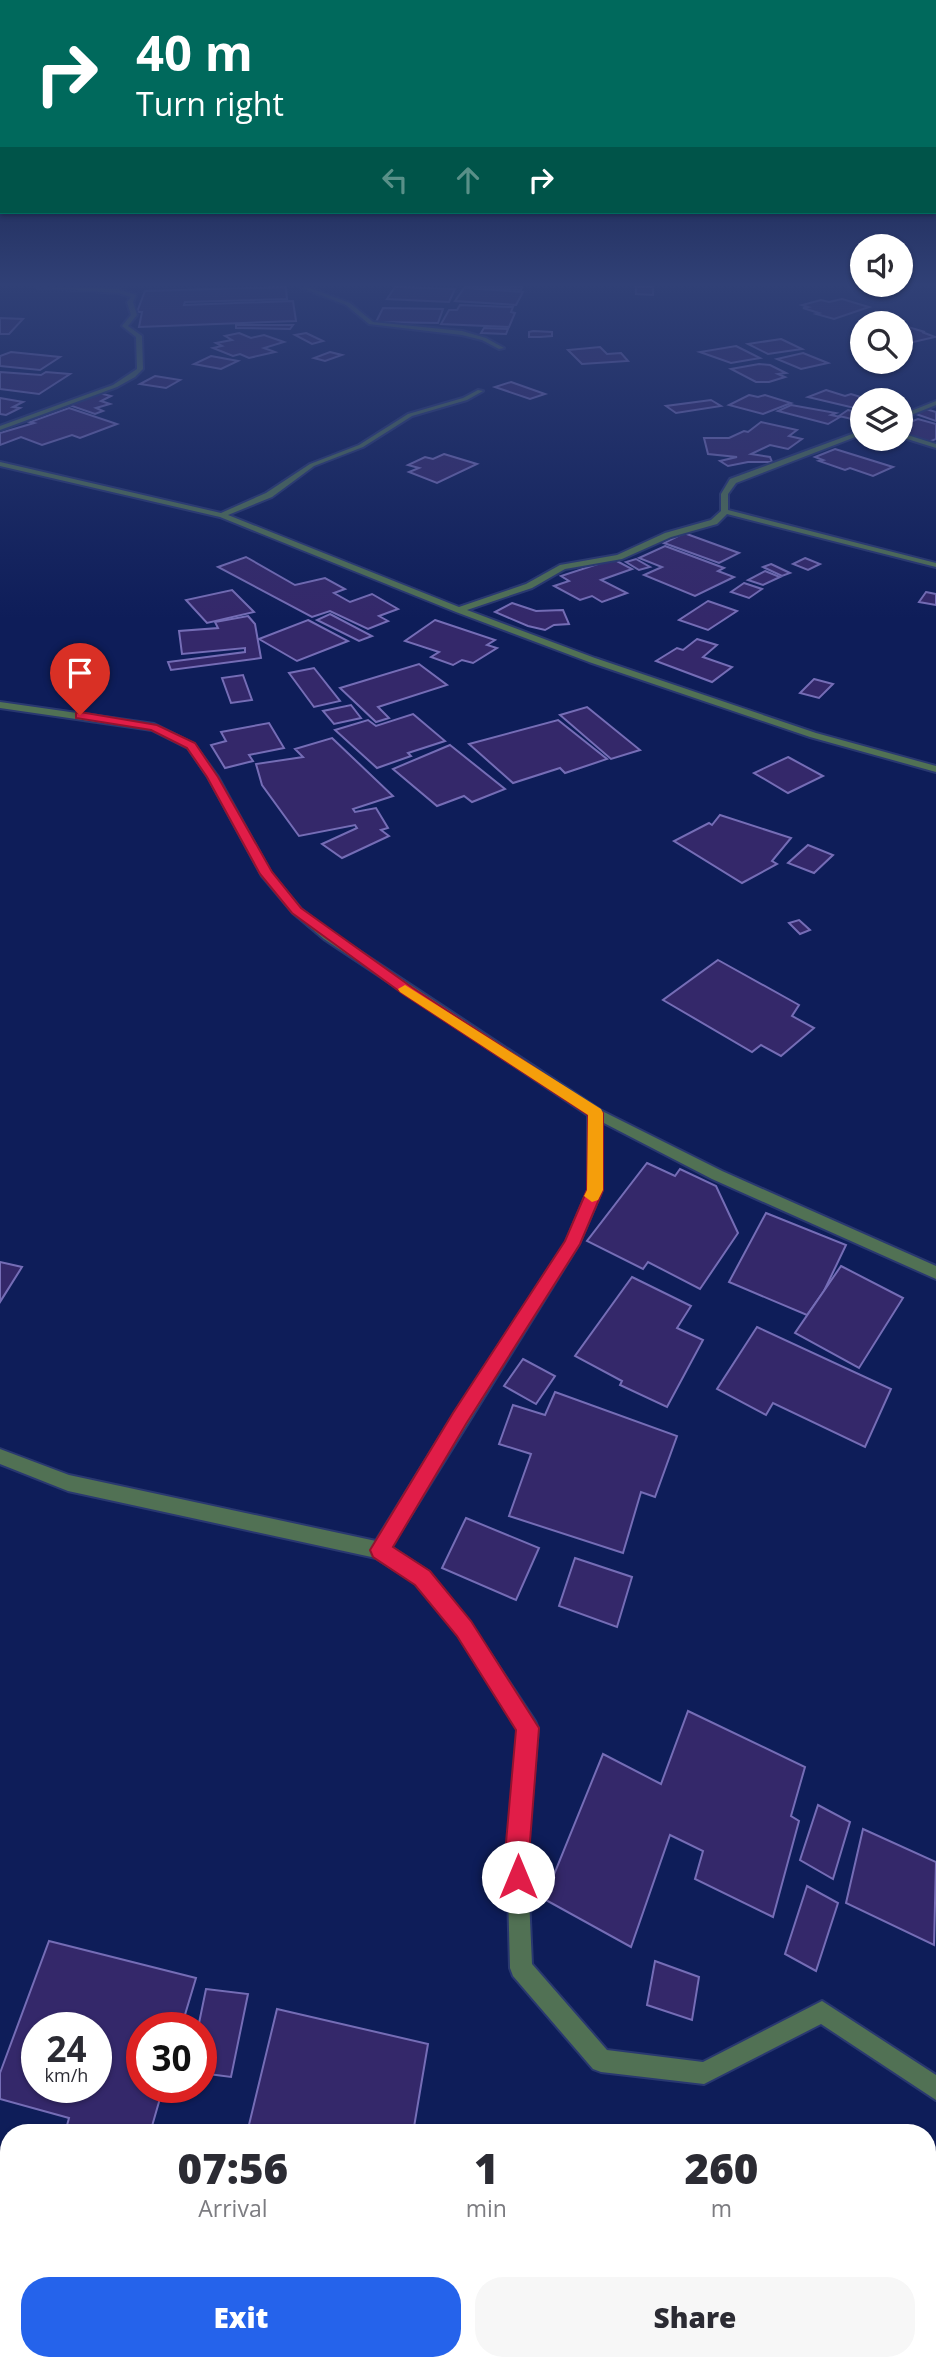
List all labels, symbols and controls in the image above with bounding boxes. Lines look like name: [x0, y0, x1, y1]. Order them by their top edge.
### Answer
text: 40 m: [136, 19, 253, 85]
icon: right: [21, 28, 112, 119]
text: Turn right: [136, 82, 284, 125]
icon: left: [376, 161, 414, 199]
icon: ahead: [449, 161, 487, 199]
icon: right: [522, 161, 560, 199]
map controls: [850, 234, 913, 451]
button: sound: [850, 234, 913, 297]
button: search: [850, 311, 913, 374]
button: layers: [850, 388, 913, 451]
pin: [50, 643, 110, 715]
icon: arrive: [61, 654, 99, 692]
position arrow: [481, 1840, 555, 1914]
speed limit sign: 30: [126, 2012, 217, 2103]
text: 24: [46, 2025, 87, 2072]
text: km/h: [45, 2063, 88, 2087]
text: 07:56: [178, 2139, 288, 2196]
text: 1: [474, 2139, 499, 2196]
text: 260: [685, 2139, 758, 2196]
text: Arrival: [198, 2192, 268, 2224]
text: min: [466, 2192, 507, 2224]
text: m: [711, 2192, 732, 2224]
button: Exit: [21, 2277, 461, 2357]
button: Share: [475, 2277, 915, 2357]

